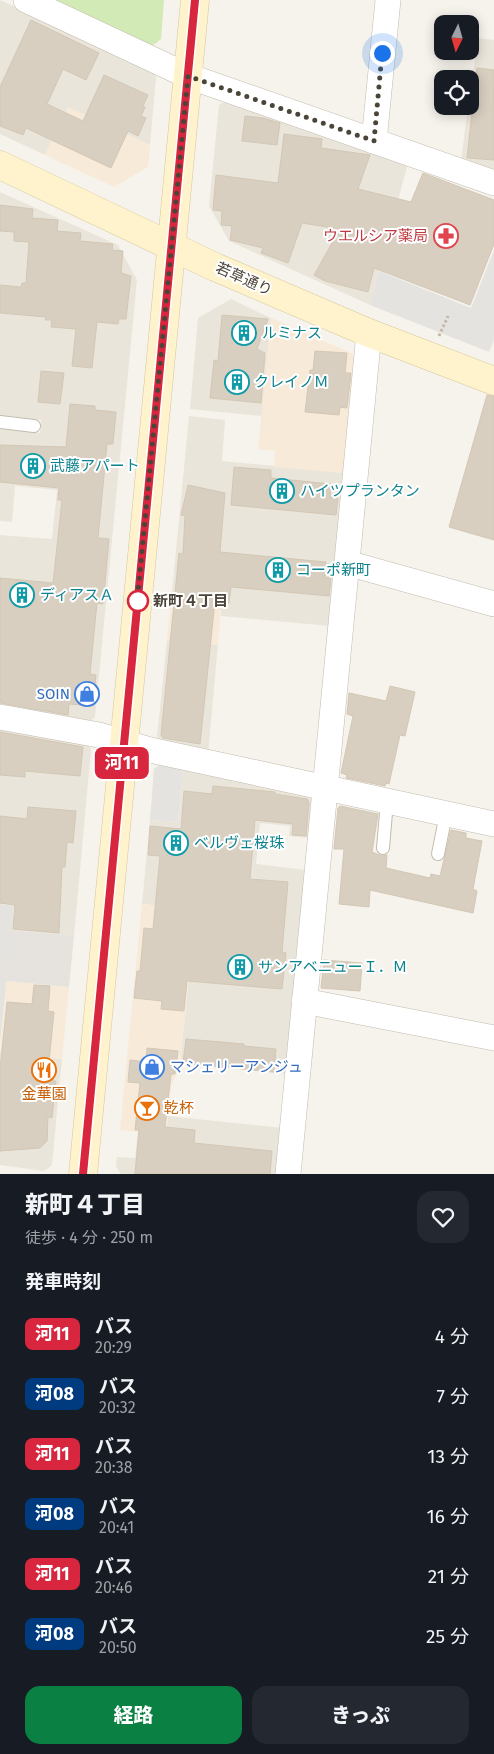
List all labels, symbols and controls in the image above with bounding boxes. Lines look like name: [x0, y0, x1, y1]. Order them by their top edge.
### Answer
north arrow: [434, 15, 479, 60]
map controls: [434, 15, 479, 115]
your location: [370, 41, 395, 66]
button: locate: [434, 70, 479, 115]
pharmacy icon: ウエルシア薬局: [433, 223, 459, 249]
place label: ウエルシア薬局: [323, 227, 428, 245]
street label: 若草通り: [213, 259, 275, 299]
building icon: ルミナス: [231, 320, 257, 346]
place label: ルミナス: [262, 324, 322, 342]
building icon: クレイノＭ: [224, 369, 250, 395]
place label: クレイノＭ: [254, 373, 329, 391]
building icon: 武藤アパート: [20, 453, 46, 479]
place label: 武藤アパート: [50, 457, 140, 475]
building icon: ハイツプランタン: [269, 478, 295, 504]
place label: ハイツプランタン: [300, 482, 420, 500]
building icon: コーポ新町: [265, 557, 291, 583]
place label: コーポ新町: [296, 561, 371, 579]
building icon: ディアスＡ: [9, 582, 35, 608]
place label: ディアスＡ: [40, 586, 114, 604]
marker: 新町４丁目: [127, 590, 149, 612]
place label: 新町４丁目: [153, 592, 228, 610]
shop icon: SOIN: [74, 681, 100, 707]
place label: SOIN: [37, 685, 70, 703]
line badge: 河11: [93, 747, 151, 779]
text: 河11: [105, 752, 139, 774]
building icon: ベルヴェ桜珠: [163, 830, 189, 856]
place label: ベルヴェ桜珠: [194, 834, 285, 852]
building icon: サンアベニューＩ．Ｍ: [227, 954, 253, 980]
place label: サンアベニューＩ．Ｍ: [258, 958, 408, 976]
shop icon: マシェリーアンジュ: [139, 1054, 165, 1080]
restaurant icon: 金華園: [31, 1057, 57, 1083]
place label: マシェリーアンジュ: [170, 1058, 303, 1076]
place label: 金華園: [21, 1085, 67, 1103]
bar icon: 乾杯: [134, 1095, 160, 1121]
place label: 乾杯: [164, 1099, 194, 1117]
text: 新町４丁目: [25, 1191, 145, 1219]
button: heart: [417, 1191, 469, 1243]
text: 徒歩 · 4 分 · 250 m: [25, 1228, 153, 1247]
text: 発車時刻: [25, 1270, 101, 1293]
text: バス: [95, 1315, 133, 1338]
text: 河11: [35, 1323, 70, 1345]
text: 4 分: [435, 1325, 469, 1348]
text: 20:29: [95, 1338, 132, 1357]
text: バス: [99, 1375, 137, 1398]
text: 河08: [35, 1383, 74, 1405]
text: 7 分: [437, 1385, 469, 1408]
text: 20:32: [99, 1398, 136, 1417]
text: バス: [95, 1435, 133, 1458]
text: 河11: [35, 1443, 70, 1465]
text: 13 分: [427, 1445, 469, 1468]
text: 20:38: [95, 1458, 133, 1477]
text: バス: [99, 1495, 137, 1518]
text: 河08: [35, 1503, 74, 1525]
text: 16 分: [427, 1505, 469, 1528]
text: 20:41: [99, 1518, 134, 1537]
text: バス: [95, 1555, 133, 1578]
text: 河11: [35, 1563, 70, 1585]
text: 21 分: [428, 1565, 469, 1588]
text: 20:46: [95, 1578, 133, 1597]
text: バス: [99, 1615, 137, 1638]
text: 河08: [35, 1623, 74, 1645]
text: 25 分: [426, 1625, 469, 1648]
text: 20:50: [99, 1638, 137, 1657]
button: 経路: [25, 1686, 242, 1744]
button: きっぷ: [252, 1686, 469, 1744]

